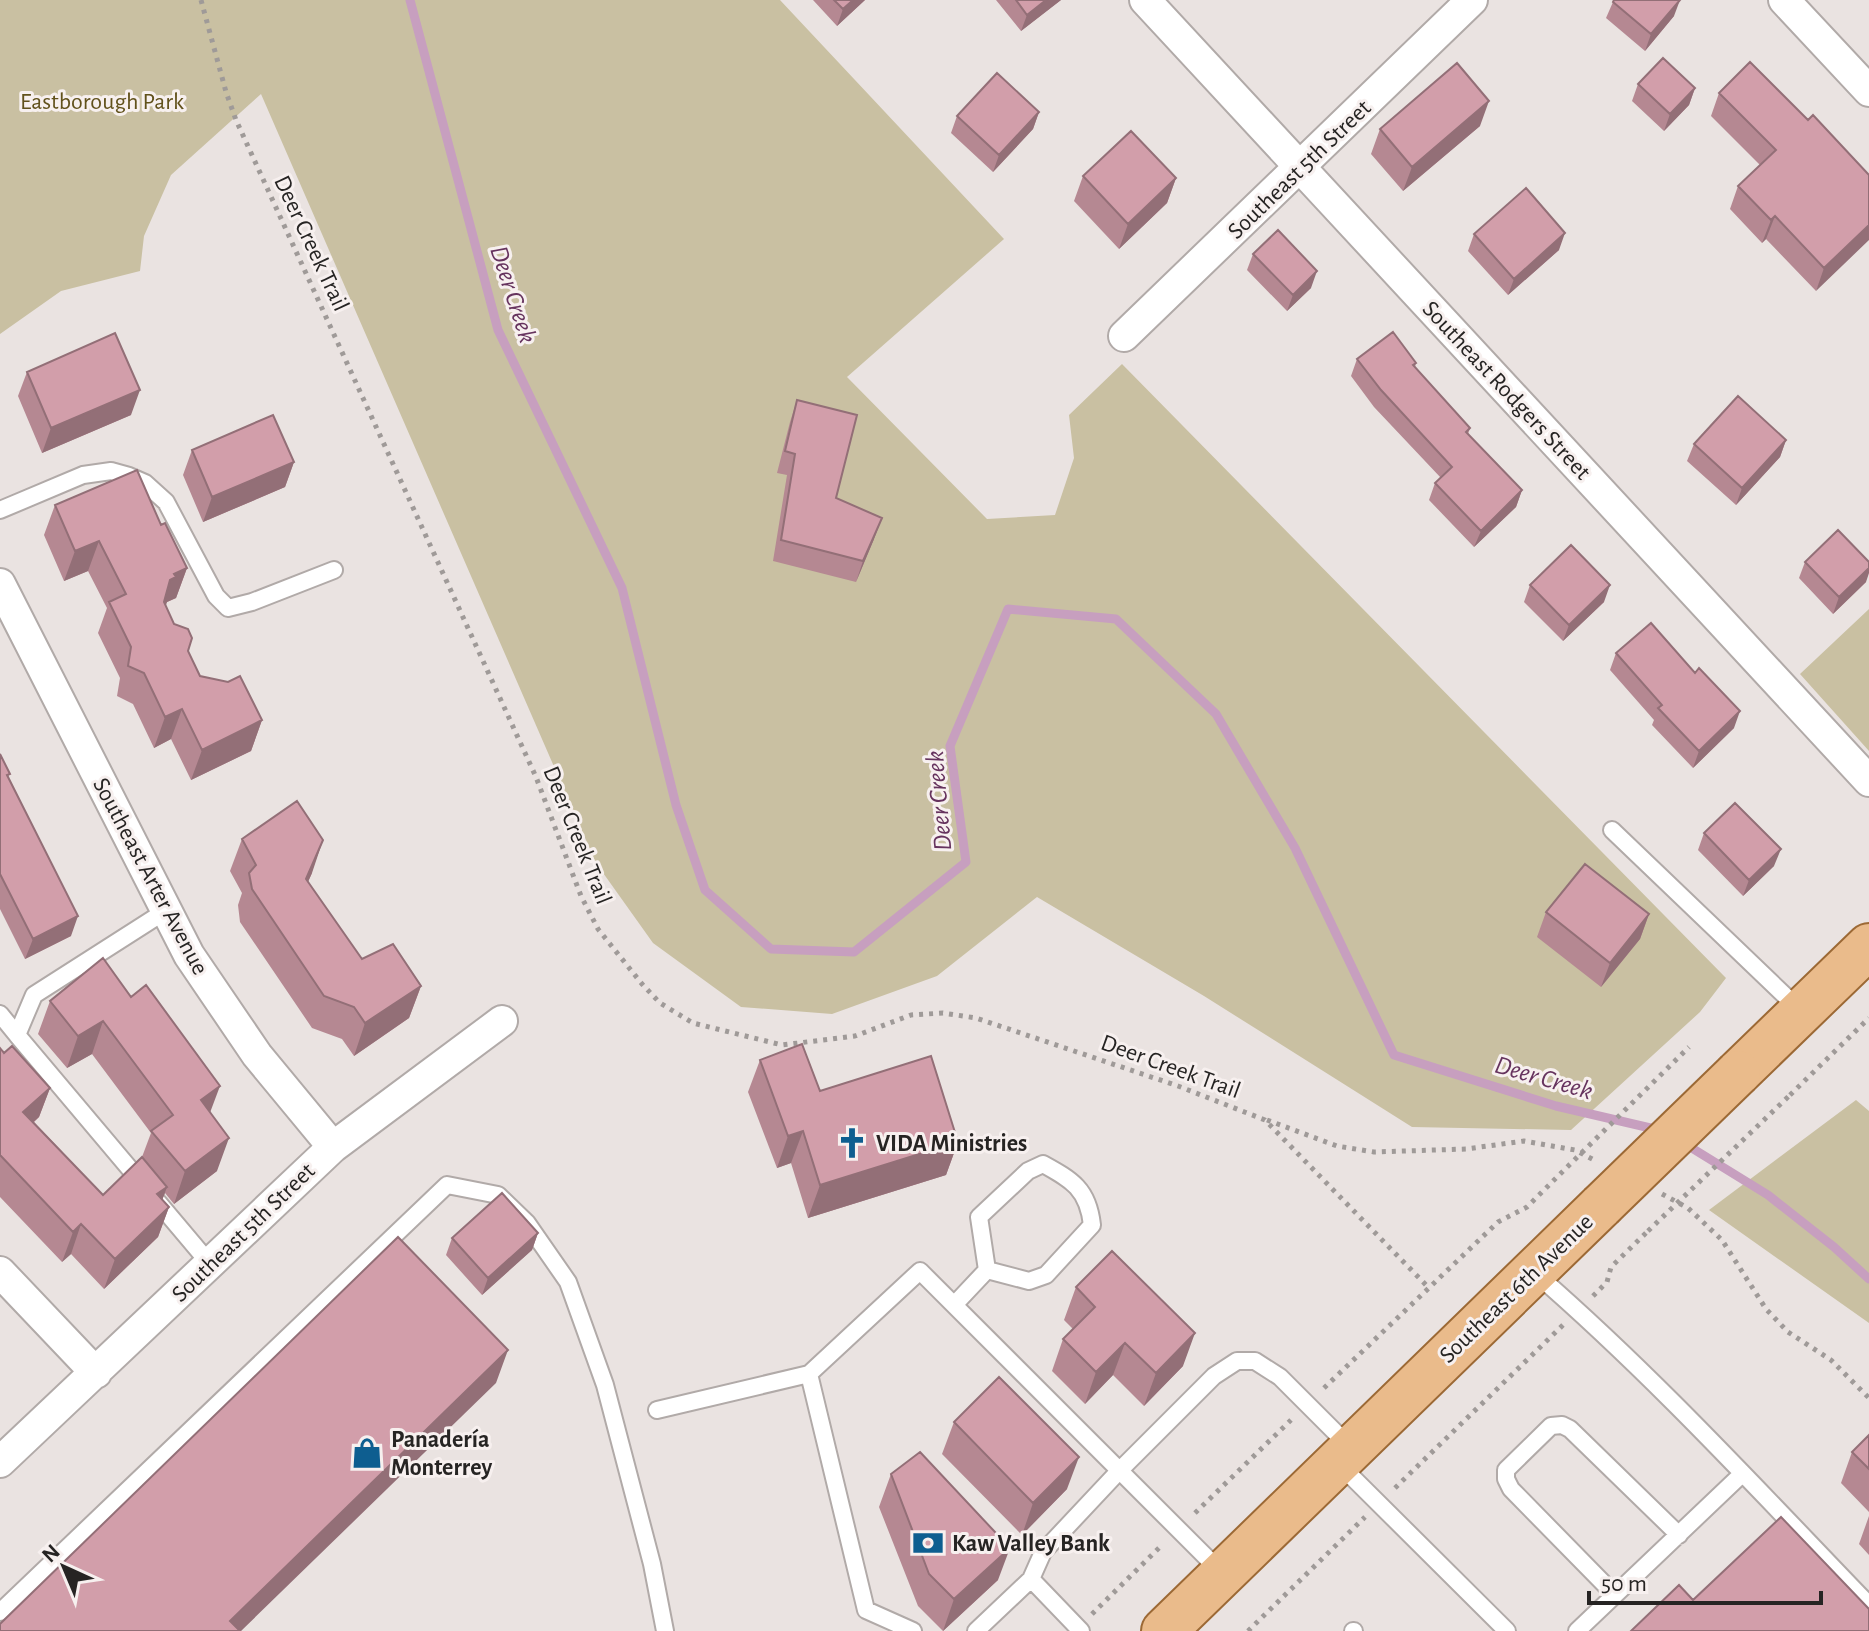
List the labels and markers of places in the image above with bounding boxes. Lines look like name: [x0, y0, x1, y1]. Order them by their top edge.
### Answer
church icon: VIDA Ministries: [835, 1126, 869, 1160]
place label: VIDA Ministries: [876, 1132, 1027, 1156]
place label: Panadería Monterrey: [391, 1428, 492, 1480]
shop icon: Panadería Monterrey: [350, 1436, 384, 1470]
bank icon: Kaw Valley Bank: [911, 1526, 945, 1560]
place label: Kaw Valley Bank: [952, 1532, 1110, 1556]

